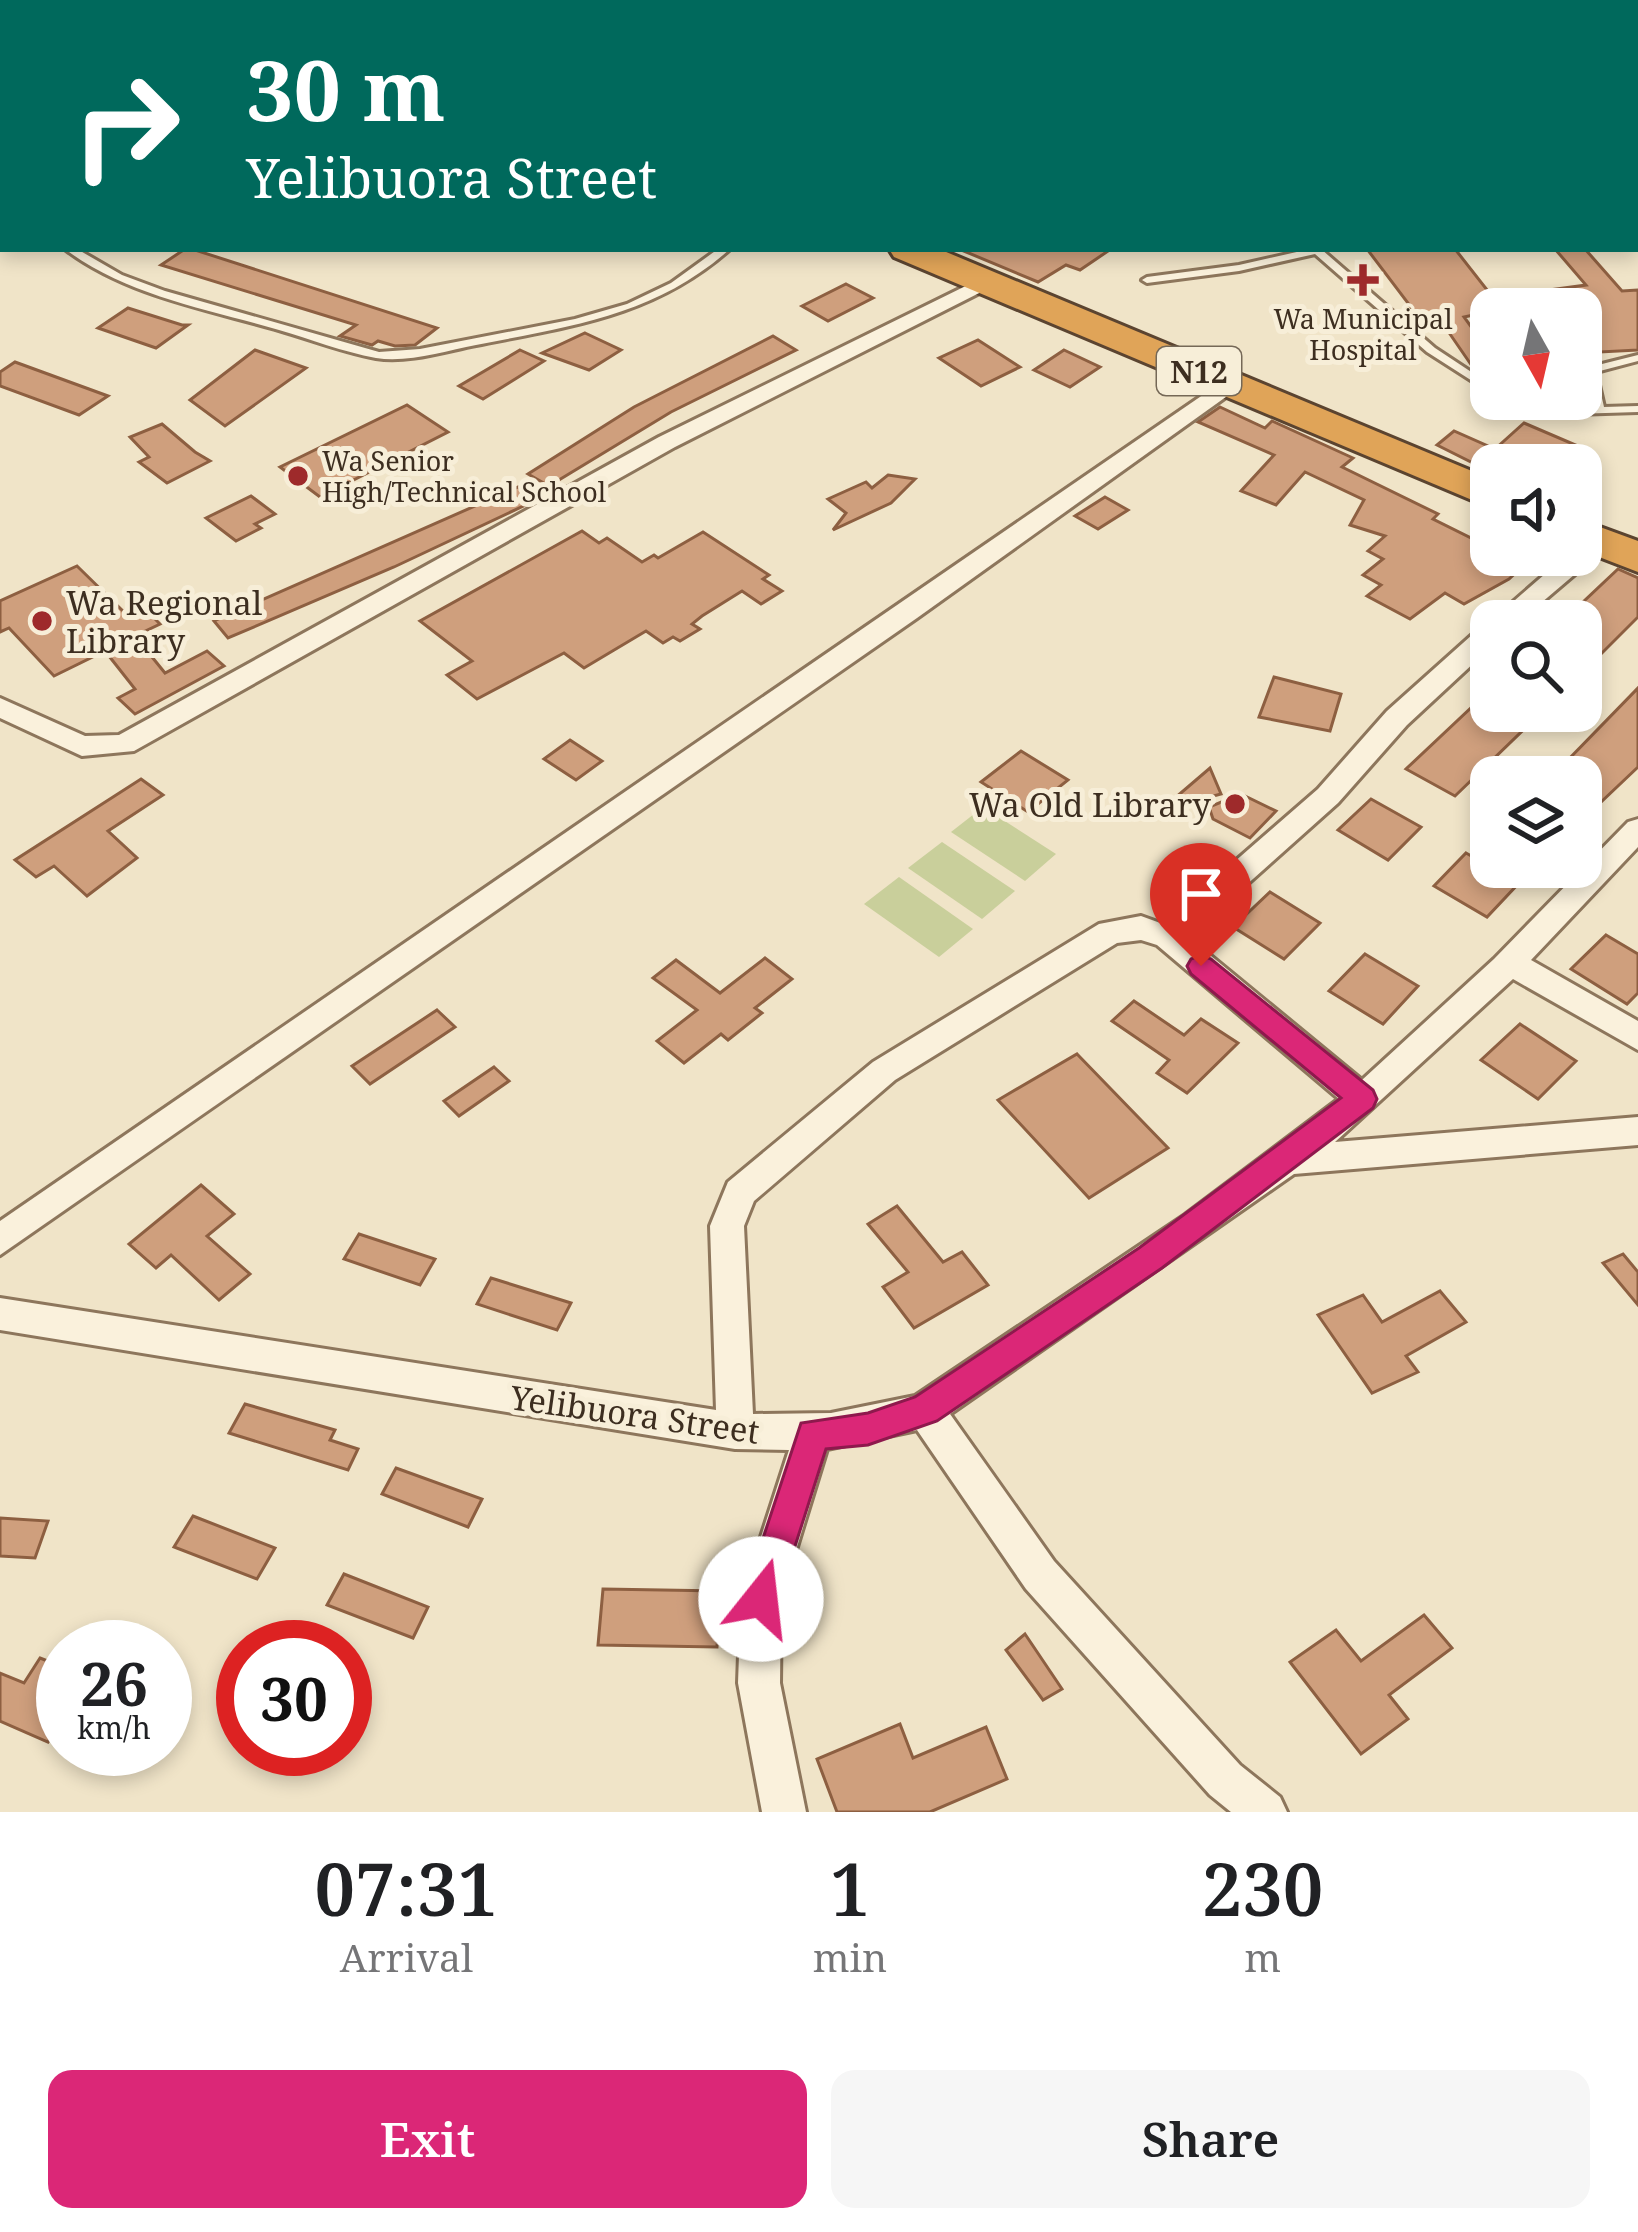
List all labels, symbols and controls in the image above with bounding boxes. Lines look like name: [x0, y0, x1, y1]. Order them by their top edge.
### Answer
text: 30 m: [246, 31, 446, 146]
icon: right: [48, 48, 204, 204]
text: Yelibuora Street: [246, 140, 657, 214]
marker: Wa Municipal Hospital: [1347, 264, 1379, 296]
north arrow: [1470, 288, 1602, 420]
map controls: [1470, 288, 1602, 888]
place label: Wa Municipal Hospital: [1273, 300, 1453, 368]
road number: N12: [1157, 347, 1241, 395]
place label: Wa Senior High/Technical School: [322, 442, 607, 510]
button: sound: [1470, 444, 1602, 576]
marker: Wa Senior High/Technical School: [285, 463, 311, 489]
place label: Wa Regional Library: [66, 580, 262, 663]
button: search: [1470, 600, 1602, 732]
marker: Wa Regional Library: [29, 608, 55, 634]
button: layers: [1470, 756, 1602, 888]
place label: Wa Old Library: [969, 782, 1211, 827]
marker: Wa Old Library: [1222, 791, 1248, 817]
pin: [1150, 843, 1252, 966]
icon: arrive: [1168, 861, 1234, 927]
street label: Yelibuora Street: [507, 1374, 762, 1454]
position arrow: [698, 1536, 824, 1662]
speed limit sign: 30: [216, 1620, 372, 1776]
text: 26: [80, 1642, 148, 1724]
text: km/h: [77, 1707, 151, 1748]
text: 07:31: [315, 1839, 498, 1937]
text: 1: [830, 1839, 870, 1937]
text: 230: [1202, 1839, 1323, 1937]
text: Arrival: [340, 1930, 473, 1983]
text: min: [813, 1930, 887, 1983]
text: m: [1244, 1930, 1281, 1983]
button: Exit: [48, 2070, 807, 2208]
button: Share: [831, 2070, 1590, 2208]

